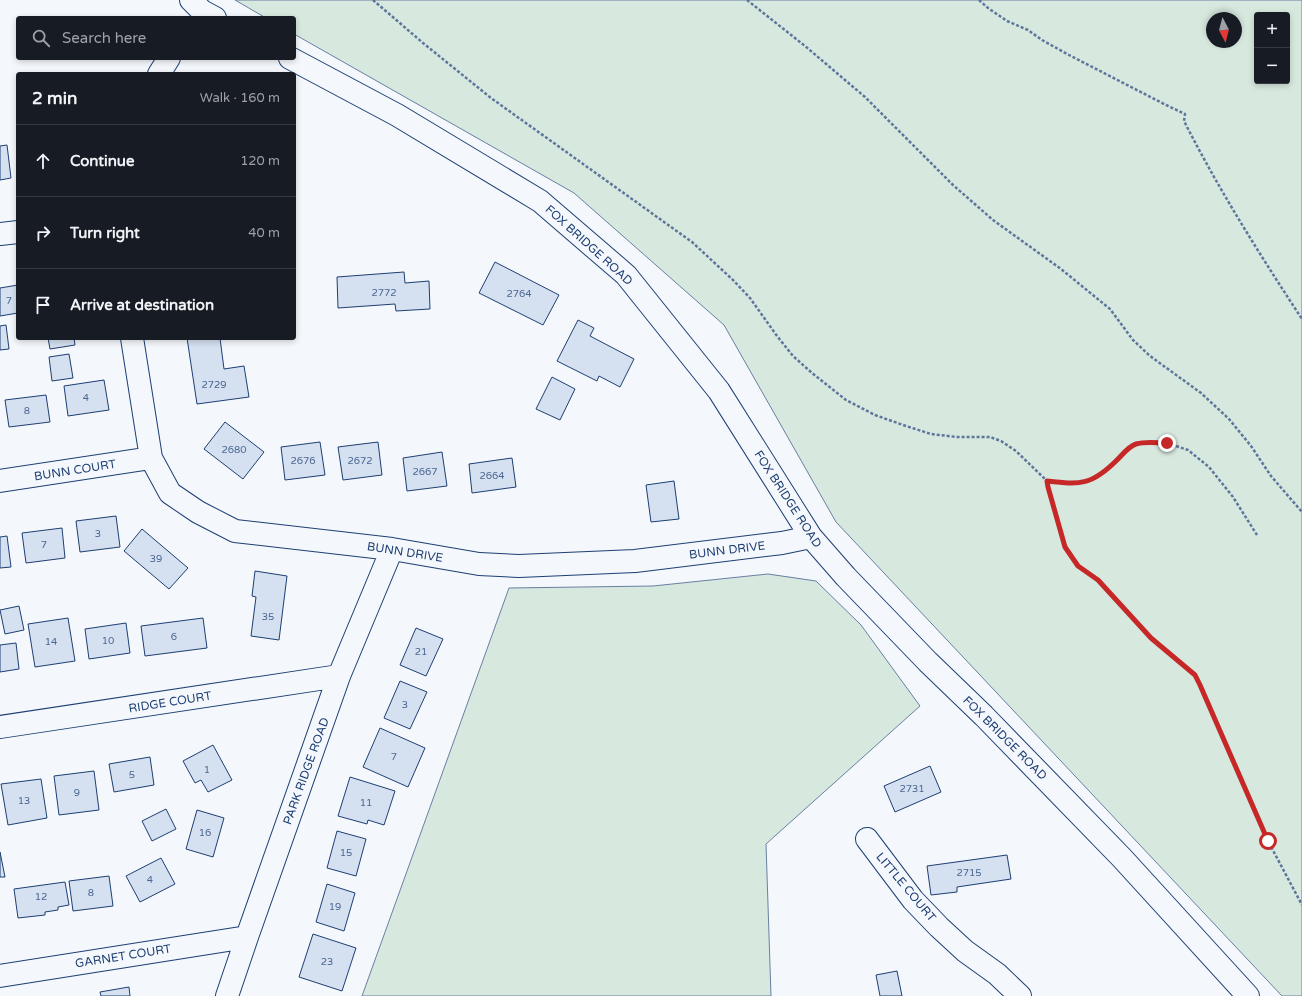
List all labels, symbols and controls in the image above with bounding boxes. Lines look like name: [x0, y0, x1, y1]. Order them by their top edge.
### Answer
north arrow: [1206, 12, 1242, 48]
map controls: [1254, 12, 1290, 84]
button: +: [1254, 12, 1290, 48]
search box: [16, 16, 296, 60]
icon: search: [30, 27, 52, 49]
text: Search here: [62, 29, 146, 47]
button: −: [1254, 48, 1290, 84]
text: 2 min: [32, 88, 77, 109]
text: Walk · 160 m: [200, 90, 280, 106]
icon: ahead: [32, 150, 54, 172]
text: Continue: [70, 152, 134, 170]
text: 120 m: [240, 153, 280, 169]
street label: FOX BRIDGE ROAD: [542, 202, 636, 288]
icon: right: [32, 222, 54, 244]
text: Turn right: [70, 224, 140, 242]
text: 40 m: [248, 225, 280, 241]
house number: 2772: [371, 287, 397, 299]
house number: 2764: [506, 288, 532, 300]
icon: arrive: [32, 294, 54, 316]
house number: 7: [6, 295, 12, 307]
text: Arrive at destination: [70, 296, 214, 314]
house number: 2729: [201, 379, 227, 391]
house number: 4: [83, 392, 89, 404]
house number: 8: [24, 405, 30, 417]
route end: [1158, 434, 1176, 452]
house number: 2680: [221, 444, 247, 456]
street label: FOX BRIDGE ROAD: [751, 448, 825, 550]
house number: 2676: [290, 455, 316, 467]
house number: 2672: [347, 455, 373, 467]
street label: BUNN COURT: [33, 457, 118, 483]
house number: 2667: [412, 466, 438, 478]
house number: 2664: [479, 470, 505, 482]
house number: 3: [95, 528, 101, 540]
street label: BUNN DRIVE: [688, 538, 766, 562]
house number: 7: [41, 539, 47, 551]
street label: BUNN DRIVE: [366, 539, 444, 565]
house number: 39: [150, 553, 162, 565]
house number: 35: [262, 611, 274, 623]
house number: 6: [171, 631, 177, 643]
house number: 10: [102, 635, 114, 647]
house number: 14: [45, 636, 57, 648]
house number: 21: [415, 646, 427, 658]
street label: RIDGE COURT: [128, 688, 213, 715]
street label: FOX BRIDGE ROAD: [960, 693, 1050, 783]
house number: 3: [402, 699, 408, 711]
street label: PARK RIDGE ROAD: [280, 715, 332, 827]
house number: 7: [391, 751, 397, 763]
house number: 1: [204, 764, 210, 776]
house number: 5: [129, 769, 135, 781]
house number: 2731: [899, 783, 925, 795]
house number: 9: [74, 787, 80, 799]
house number: 13: [18, 795, 30, 807]
house number: 11: [360, 797, 372, 809]
house number: 16: [199, 827, 211, 839]
route start: [1259, 832, 1277, 850]
house number: 15: [340, 847, 352, 859]
street label: LITTLE COURT: [873, 850, 939, 925]
house number: 2715: [956, 867, 982, 879]
house number: 4: [147, 874, 153, 886]
house number: 8: [88, 887, 94, 899]
house number: 12: [35, 891, 47, 903]
house number: 19: [329, 901, 341, 913]
street label: GARNET COURT: [74, 941, 173, 971]
house number: 23: [321, 956, 333, 968]

